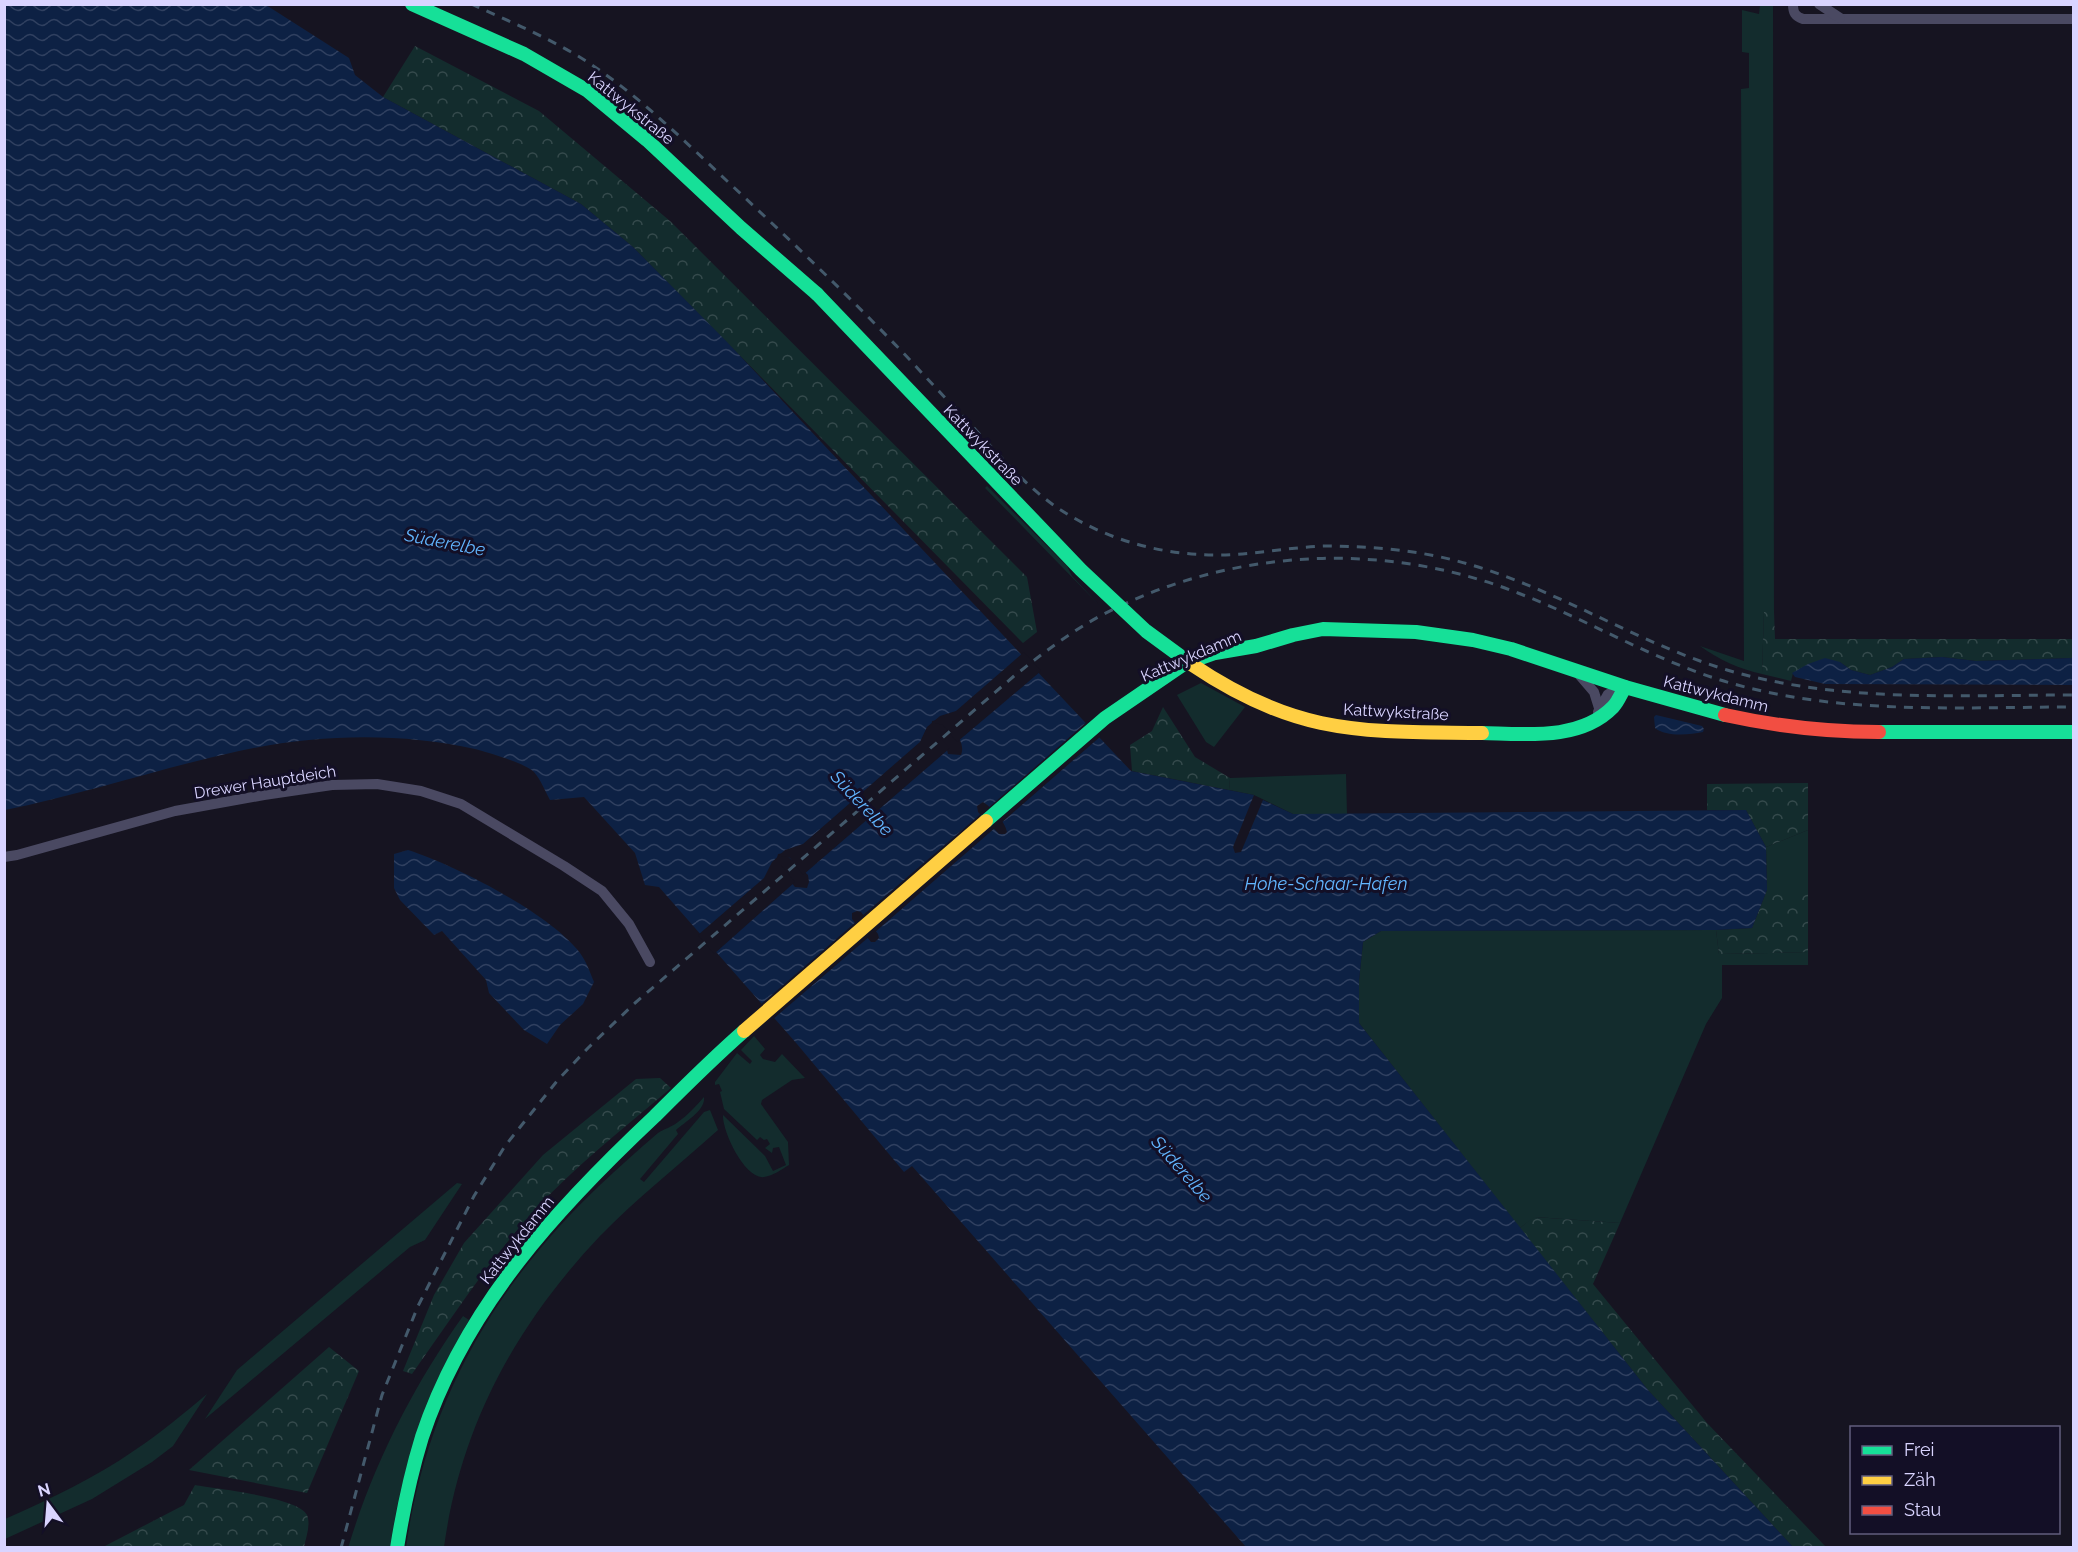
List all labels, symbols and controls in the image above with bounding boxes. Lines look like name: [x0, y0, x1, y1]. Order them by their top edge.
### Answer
street label: Kattwykstraße: [584, 67, 678, 149]
street label: Kattwykstraße: [940, 400, 1026, 490]
water label: Süderelbe: [402, 524, 487, 560]
street label: Kattwykdamm: [1138, 626, 1244, 686]
street label: Kattwykdamm: [1662, 672, 1770, 716]
street label: Kattwykstraße: [1343, 700, 1449, 724]
street label: Drewer Hauptdeich: [193, 761, 337, 803]
water label: Süderelbe: [826, 765, 898, 840]
water label: Hohe-Schaar-Hafen: [1245, 873, 1407, 894]
water label: Süderelbe: [1147, 1131, 1217, 1207]
street label: Kattwykdamm: [476, 1192, 558, 1288]
legend: [1850, 1426, 2060, 1534]
text: Frei: [1904, 1439, 1934, 1460]
text: Zäh: [1904, 1469, 1936, 1490]
north arrow: [18, 1474, 78, 1534]
text: N: [36, 1479, 52, 1501]
text: Stau: [1904, 1499, 1941, 1520]

